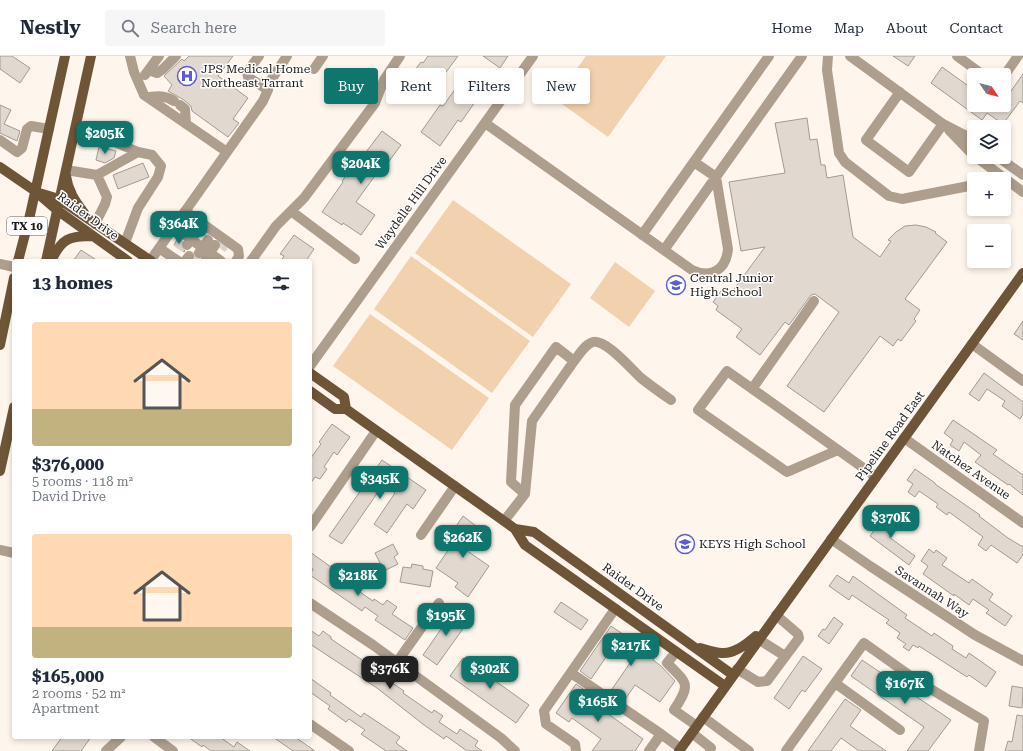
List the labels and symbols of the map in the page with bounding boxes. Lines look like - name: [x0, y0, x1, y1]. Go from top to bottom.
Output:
- place label: JPS Medical Home Northeast Tarrant: [201, 62, 311, 90]
- hospital icon: JPS Medical Home Northeast Tarrant: [176, 65, 198, 87]
- north arrow: [967, 68, 1011, 112]
- pin: $205K: [77, 121, 133, 155]
- pin: $204K: [333, 151, 389, 185]
- street label: Waydelle Hill Drive: [373, 153, 450, 252]
- street label: Raider Drive: [55, 189, 122, 243]
- pin: $364K: [151, 211, 207, 245]
- road number: TX 10: [7, 217, 47, 235]
- place label: Central Junior High School: [690, 271, 774, 299]
- school or university icon: Central Junior High School: [665, 274, 687, 296]
- street label: Pipeline Road East: [853, 388, 928, 484]
- street label: Natchez Avenue: [929, 438, 1013, 503]
- pin: $345K: [352, 466, 408, 500]
- pin: $370K: [863, 505, 919, 539]
- pin: $262K: [435, 525, 491, 559]
- school or university icon: KEYS High School: [674, 533, 696, 555]
- place label: KEYS High School: [699, 537, 806, 551]
- street label: Raider Drive: [600, 560, 667, 614]
- pin: $218K: [330, 563, 386, 597]
- street label: Savannah Way: [893, 563, 972, 621]
- pin: $195K: [418, 603, 474, 637]
- pin: $217K: [603, 633, 659, 667]
- pin: $376K: [362, 656, 418, 690]
- pin: $302K: [462, 656, 518, 690]
- pin: $167K: [877, 671, 933, 705]
- pin: $165K: [570, 689, 626, 723]

